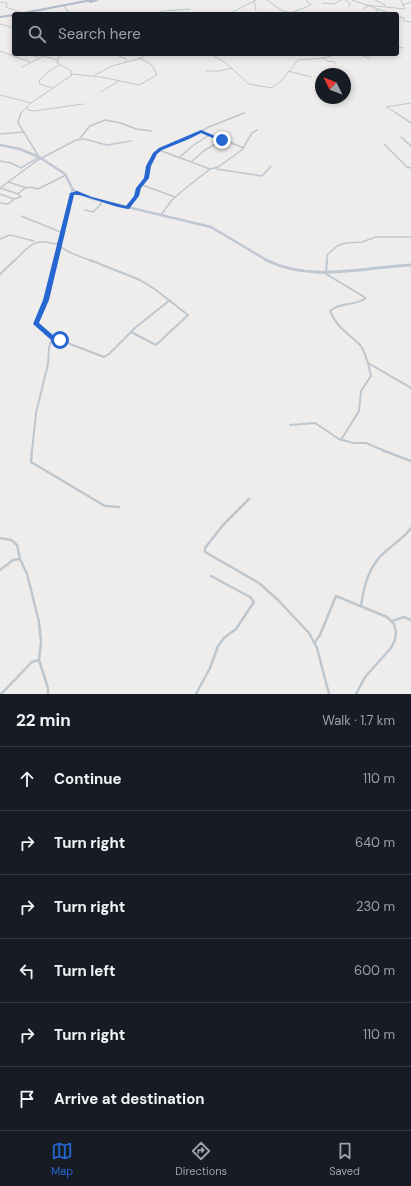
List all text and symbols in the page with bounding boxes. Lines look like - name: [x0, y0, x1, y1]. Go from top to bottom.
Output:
- search box: [12, 12, 399, 56]
- icon: search: [26, 23, 48, 45]
- text: Search here: [58, 24, 141, 44]
- north arrow: [315, 68, 351, 104]
- route end: [213, 131, 231, 149]
- route start: [51, 331, 69, 349]
- text: 22 min: [16, 709, 71, 731]
- text: Walk · 1.7 km: [322, 712, 395, 729]
- icon: ahead: [16, 768, 38, 790]
- text: Continue: [54, 769, 122, 789]
- text: 110 m: [363, 770, 395, 787]
- icon: right: [16, 832, 38, 854]
- text: Turn right: [54, 833, 125, 853]
- text: 640 m: [355, 834, 395, 851]
- icon: right: [16, 896, 38, 918]
- text: Turn right: [54, 897, 125, 917]
- text: 230 m: [356, 898, 395, 915]
- icon: left: [16, 960, 38, 982]
- text: Turn left: [54, 961, 115, 981]
- text: 600 m: [354, 962, 395, 979]
- icon: right: [16, 1024, 38, 1046]
- text: Turn right: [54, 1025, 125, 1045]
- text: 110 m: [363, 1026, 395, 1043]
- icon: arrive: [16, 1088, 38, 1110]
- text: Arrive at destination: [54, 1089, 205, 1109]
- tab: Map: [51, 1140, 73, 1178]
- tab: Directions: [175, 1140, 227, 1178]
- tab: Saved: [329, 1140, 360, 1178]

